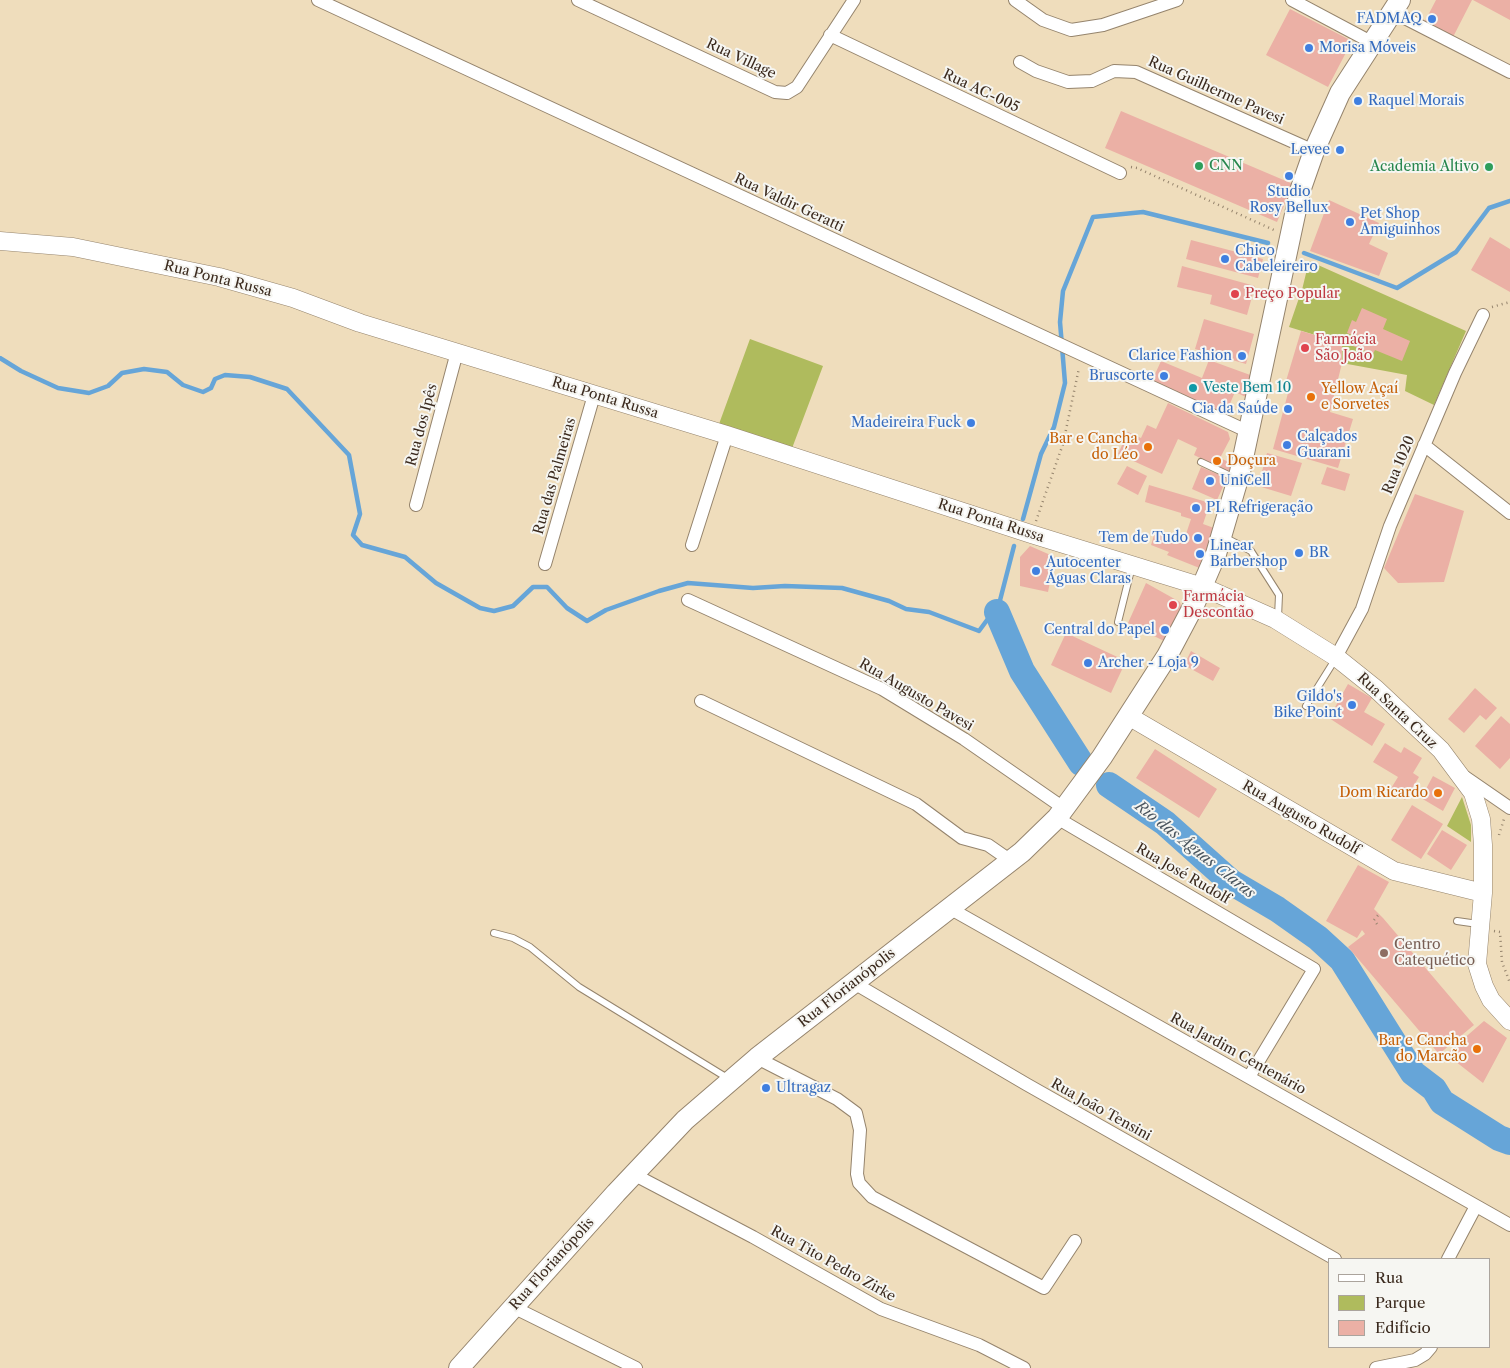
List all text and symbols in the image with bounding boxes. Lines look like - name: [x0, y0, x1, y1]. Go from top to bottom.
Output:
- place label: FADMAQ: [1356, 11, 1422, 27]
- marker: FADMAQ: [1426, 13, 1438, 25]
- street label: Rua Village: [703, 35, 779, 83]
- place label: Morisa Móveis: [1319, 40, 1416, 56]
- marker: Morisa Móveis: [1303, 42, 1315, 54]
- street label: Rua Guilherme Pavesi: [1146, 53, 1286, 129]
- street label: Rua AC-005: [940, 66, 1022, 116]
- place label: Raquel Morais: [1368, 93, 1464, 109]
- marker: Raquel Morais: [1352, 95, 1364, 107]
- place label: Levee: [1290, 142, 1330, 158]
- marker: Levee: [1334, 144, 1346, 156]
- place label: CNN: [1209, 158, 1243, 174]
- place label: Academia Altivo: [1370, 159, 1479, 175]
- marker: CNN: [1193, 160, 1205, 172]
- marker: Academia Altivo: [1483, 161, 1495, 173]
- street label: Rua Valdir Geratti: [731, 170, 847, 236]
- marker: Studio Rosy Bellux: [1283, 170, 1295, 182]
- place label: Studio Rosy Bellux: [1250, 184, 1328, 216]
- place label: Pet Shop Amiguinhos: [1360, 206, 1440, 238]
- marker: Pet Shop Amiguinhos: [1344, 216, 1356, 228]
- place label: Chico Cabeleireiro: [1235, 243, 1318, 276]
- marker: Chico Cabeleireiro: [1219, 253, 1231, 265]
- street label: Rua Ponta Russa: [162, 257, 274, 301]
- place label: Preço Popular: [1245, 286, 1340, 302]
- marker: Preço Popular: [1229, 288, 1241, 300]
- place label: Farmácia São João: [1315, 332, 1376, 364]
- marker: Farmácia São João: [1299, 342, 1311, 354]
- place label: Clarice Fashion: [1128, 348, 1232, 364]
- marker: Clarice Fashion: [1236, 350, 1248, 362]
- place label: Bruscorte: [1089, 368, 1154, 384]
- marker: Bruscorte: [1158, 370, 1170, 382]
- street label: Rua Ponta Russa: [550, 374, 660, 422]
- place label: Veste Bem 10: [1203, 380, 1291, 396]
- place label: Yellow Açaí e Sorvetes: [1321, 381, 1398, 414]
- street label: Rua dos Ipês: [403, 382, 441, 468]
- marker: Veste Bem 10: [1187, 382, 1199, 394]
- marker: Yellow Açaí e Sorvetes: [1305, 391, 1317, 403]
- place label: Cia da Saúde: [1192, 401, 1278, 417]
- marker: Cia da Saúde: [1282, 403, 1294, 415]
- place label: Madeireira Fuck: [851, 415, 961, 431]
- street label: Rua das Palmeiras: [530, 416, 580, 536]
- marker: Madeireira Fuck: [965, 417, 977, 429]
- place label: Calçados Guarani: [1297, 429, 1357, 462]
- place label: Bar e Cancha do Léo: [1049, 431, 1138, 464]
- street label: Rua 1020: [1379, 433, 1419, 497]
- marker: Calçados Guarani: [1281, 439, 1293, 451]
- marker: Bar e Cancha do Léo: [1142, 441, 1154, 453]
- place label: Doçura: [1227, 453, 1276, 469]
- marker: Doçura: [1211, 455, 1223, 467]
- place label: UniCell: [1220, 473, 1270, 489]
- marker: UniCell: [1204, 475, 1216, 487]
- street label: Rua Ponta Russa: [936, 496, 1046, 546]
- place label: PL Refrigeração: [1206, 500, 1313, 516]
- marker: PL Refrigeração: [1190, 502, 1202, 514]
- place label: Tem de Tudo: [1098, 530, 1188, 546]
- marker: Tem de Tudo: [1192, 532, 1204, 544]
- place label: Linear Barbershop: [1210, 538, 1287, 570]
- place label: BR: [1309, 545, 1329, 561]
- marker: BR: [1293, 547, 1305, 559]
- marker: Linear Barbershop: [1194, 548, 1206, 560]
- place label: Autocenter Águas Claras: [1046, 555, 1131, 588]
- marker: Autocenter Águas Claras: [1030, 565, 1042, 577]
- place label: Farmácia Descontão: [1183, 589, 1254, 622]
- marker: Farmácia Descontão: [1167, 599, 1179, 611]
- place label: Central do Papel: [1044, 622, 1155, 638]
- marker: Central do Papel: [1159, 624, 1171, 636]
- street label: Rua Augusto Pavesi: [856, 655, 976, 735]
- place label: Archer - Loja 9: [1098, 655, 1199, 671]
- marker: Archer - Loja 9: [1082, 657, 1094, 669]
- street label: Rua Santa Cruz: [1354, 670, 1440, 752]
- place label: Gildo's Bike Point: [1273, 689, 1342, 722]
- marker: Gildo's Bike Point: [1346, 699, 1358, 711]
- street label: Rua Augusto Rudolf: [1239, 777, 1363, 859]
- place label: Dom Ricardo: [1339, 785, 1428, 801]
- marker: Dom Ricardo: [1432, 787, 1444, 799]
- water label: Rio das Águas Claras: [1131, 797, 1259, 903]
- street label: Rua José Rudolf: [1133, 840, 1233, 908]
- place label: Centro Catequético: [1394, 937, 1475, 970]
- street label: Rua Florianópolis: [795, 945, 899, 1031]
- marker: Centro Catequético: [1378, 947, 1390, 959]
- street label: Rua Jardim Centenário: [1167, 1010, 1309, 1098]
- place label: Bar e Cancha do Marcão: [1378, 1033, 1467, 1066]
- marker: Bar e Cancha do Marcão: [1471, 1043, 1483, 1055]
- street label: Rua João Tensini: [1048, 1075, 1154, 1145]
- place label: Ultragaz: [776, 1080, 831, 1096]
- marker: Ultragaz: [760, 1082, 772, 1094]
- street label: Rua Florianópolis: [506, 1214, 598, 1314]
- street label: Rua Tito Pedro Zirke: [768, 1223, 898, 1305]
- legend: [1328, 1258, 1490, 1348]
- text: Rua: [1375, 1268, 1403, 1287]
- text: Parque: [1375, 1293, 1425, 1312]
- text: Edifício: [1375, 1318, 1431, 1337]

